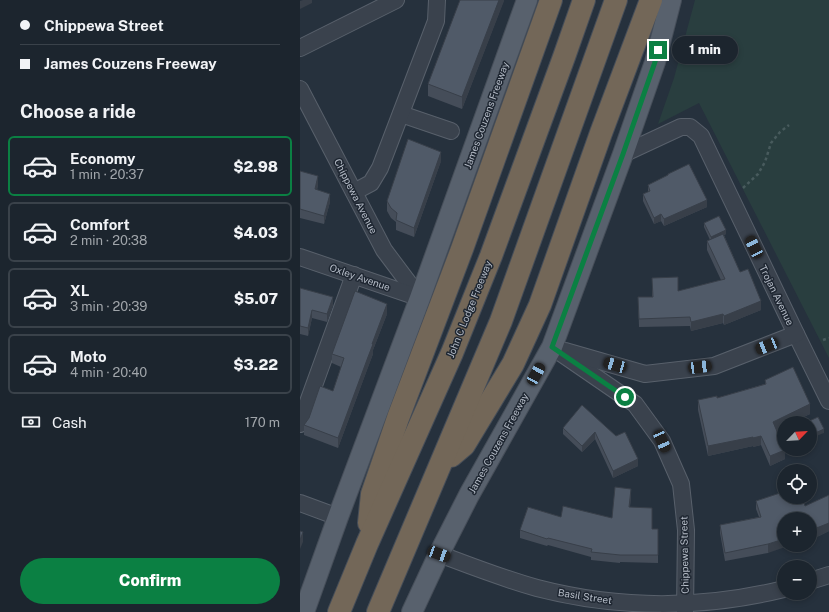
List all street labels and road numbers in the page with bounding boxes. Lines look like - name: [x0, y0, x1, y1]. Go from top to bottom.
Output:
- street label: James Couzens Freeway: [461, 59, 511, 170]
- street label: Chippewa Avenue: [332, 156, 380, 236]
- street label: John C Lodge Freeway: [444, 258, 494, 359]
- street label: Oxley Avenue: [328, 261, 392, 293]
- street label: Trojan Avenue: [757, 263, 797, 327]
- street label: James Couzens Freeway: [465, 390, 531, 495]
- street label: Chippewa Street: [677, 516, 691, 594]
- street label: Basil Street: [557, 586, 613, 606]

